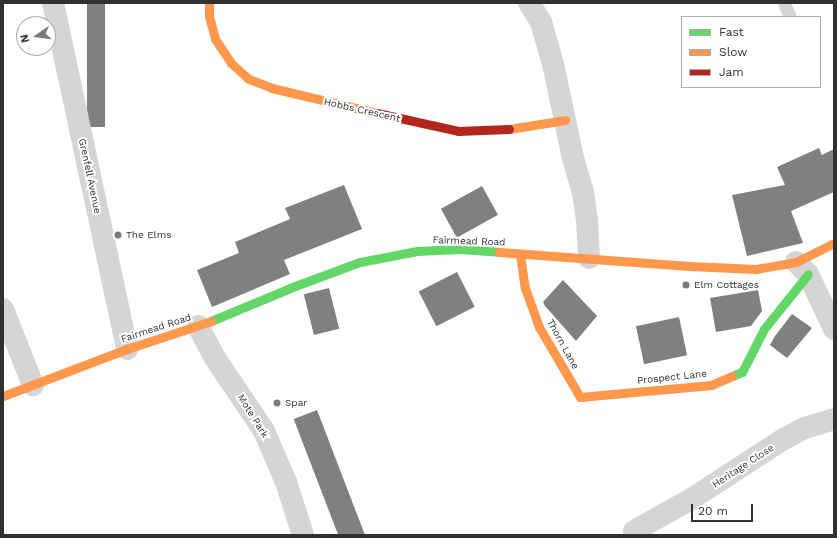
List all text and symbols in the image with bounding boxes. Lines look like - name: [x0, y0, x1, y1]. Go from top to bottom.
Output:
- north arrow: [16, 16, 56, 56]
- legend: [681, 16, 821, 88]
- text: Fast: [719, 25, 744, 39]
- text: N: [18, 33, 32, 44]
- text: Slow: [719, 45, 747, 59]
- text: Jam: [719, 65, 744, 79]
- street label: Hobbs Crescent: [323, 95, 401, 125]
- street label: Grenfell Avenue: [76, 137, 104, 215]
- place label: The Elms: [126, 229, 171, 241]
- marker: The Elms: [113, 230, 123, 240]
- street label: Fairmead Road: [432, 234, 506, 248]
- place label: Elm Cottages: [694, 279, 759, 291]
- marker: Elm Cottages: [681, 280, 691, 290]
- street label: Fairmead Road: [119, 311, 193, 345]
- street label: Thorn Lane: [544, 317, 582, 371]
- street label: Prospect Lane: [636, 367, 708, 387]
- street label: Mote Park: [235, 392, 271, 440]
- place label: Spar: [285, 397, 307, 409]
- marker: Spar: [272, 398, 282, 408]
- street label: Heritage Close: [710, 442, 776, 490]
- scale bar: [693, 496, 755, 522]
- text: 20 m: [698, 504, 728, 518]

